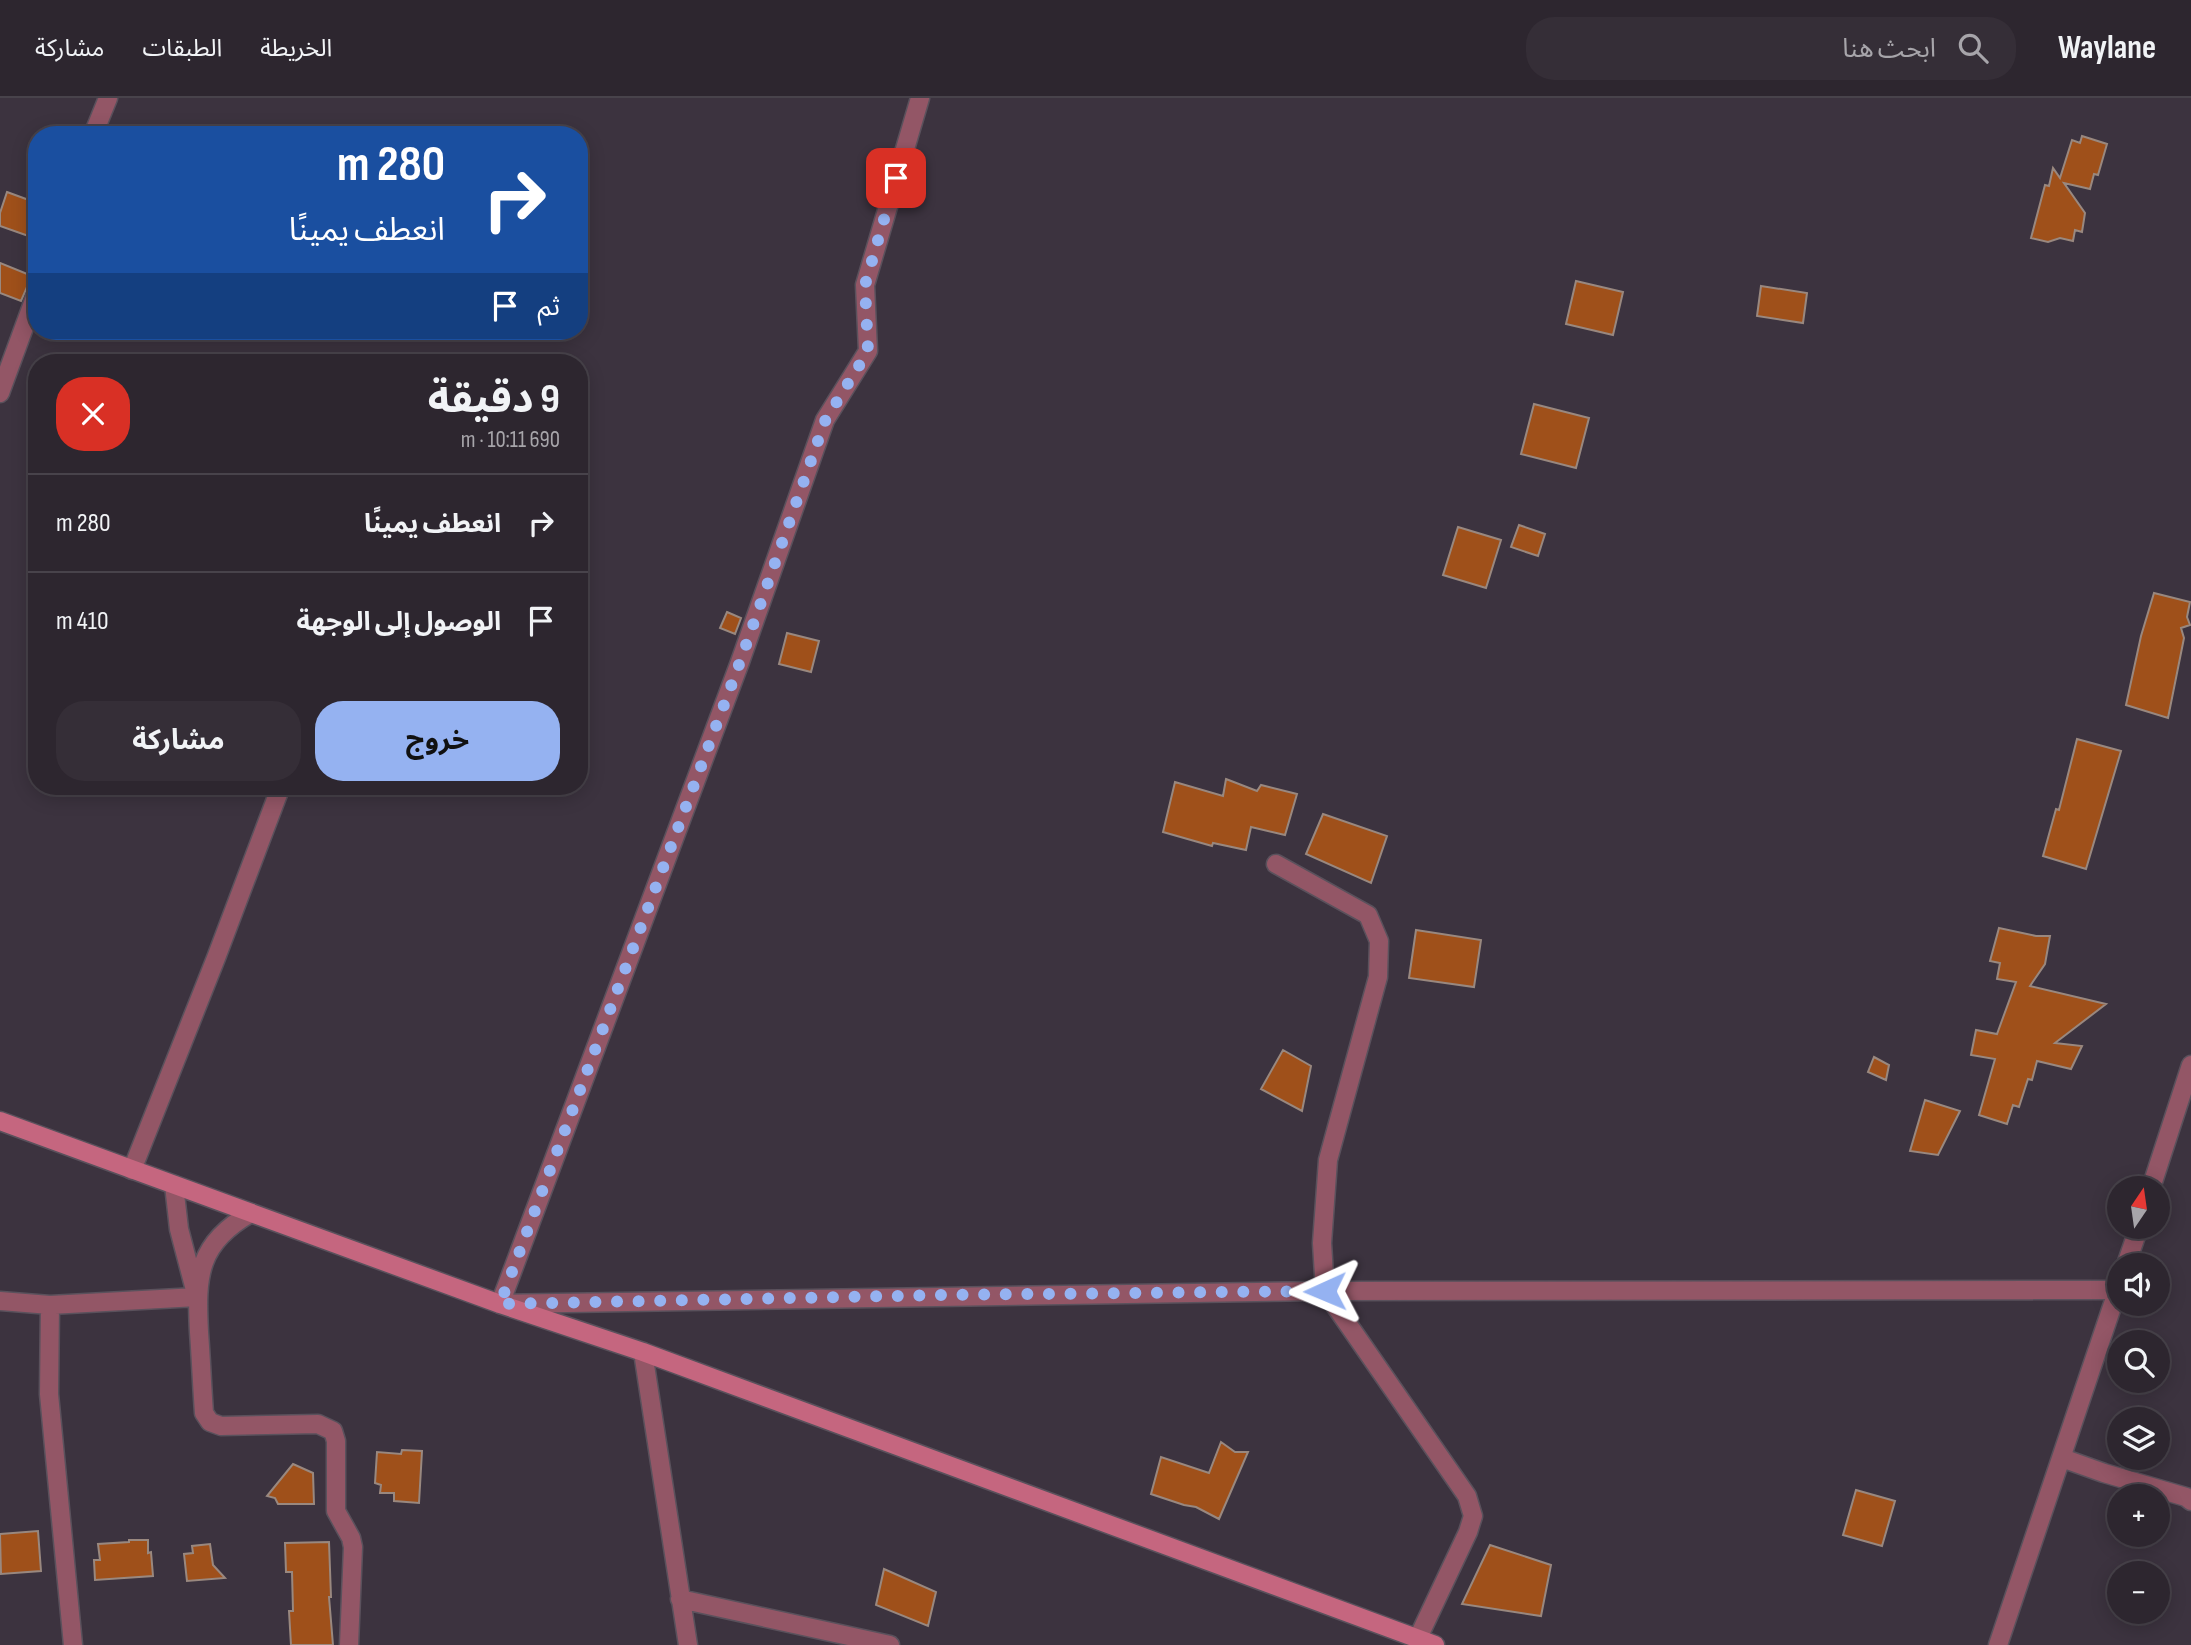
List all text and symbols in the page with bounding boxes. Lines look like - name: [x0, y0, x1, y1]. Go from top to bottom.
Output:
- search box: [1526, 17, 2016, 80]
- text: Waylane: [2058, 28, 2156, 68]
- icon: search: [1954, 29, 1992, 67]
- text: مشاركة: [35, 34, 104, 63]
- text: الطبقات: [142, 34, 222, 63]
- text: الخريطة: [260, 34, 332, 63]
- text: ابحث هنا: [1842, 34, 1936, 65]
- text: 280 m: [337, 136, 445, 195]
- pin: [866, 148, 926, 208]
- icon: right: [469, 154, 560, 245]
- icon: arrive: [877, 159, 915, 197]
- text: انعطف يمينًا: [289, 211, 445, 250]
- icon: arrive: [486, 287, 524, 325]
- text: ثم: [538, 292, 560, 323]
- text: 9 دقيقة: [428, 374, 560, 425]
- button: close: [56, 377, 130, 451]
- text: 690 m · 10:11: [461, 426, 560, 454]
- icon: right: [522, 504, 560, 542]
- text: 280 m: [56, 508, 111, 539]
- text: انعطف يمينًا: [364, 509, 501, 540]
- icon: arrive: [522, 602, 560, 640]
- text: 410 m: [56, 606, 109, 637]
- text: الوصول إلى الوجهة: [297, 607, 501, 638]
- button: مشاركة: [56, 701, 301, 781]
- button: خروج: [315, 701, 560, 781]
- north arrow: [2107, 1176, 2170, 1239]
- map controls: [2107, 1176, 2170, 1624]
- button: sound: [2107, 1253, 2170, 1316]
- position arrow: [1288, 1254, 1362, 1328]
- button: search: [2107, 1330, 2170, 1393]
- button: layers: [2107, 1407, 2170, 1470]
- button: +: [2107, 1484, 2170, 1547]
- button: −: [2107, 1561, 2170, 1624]

